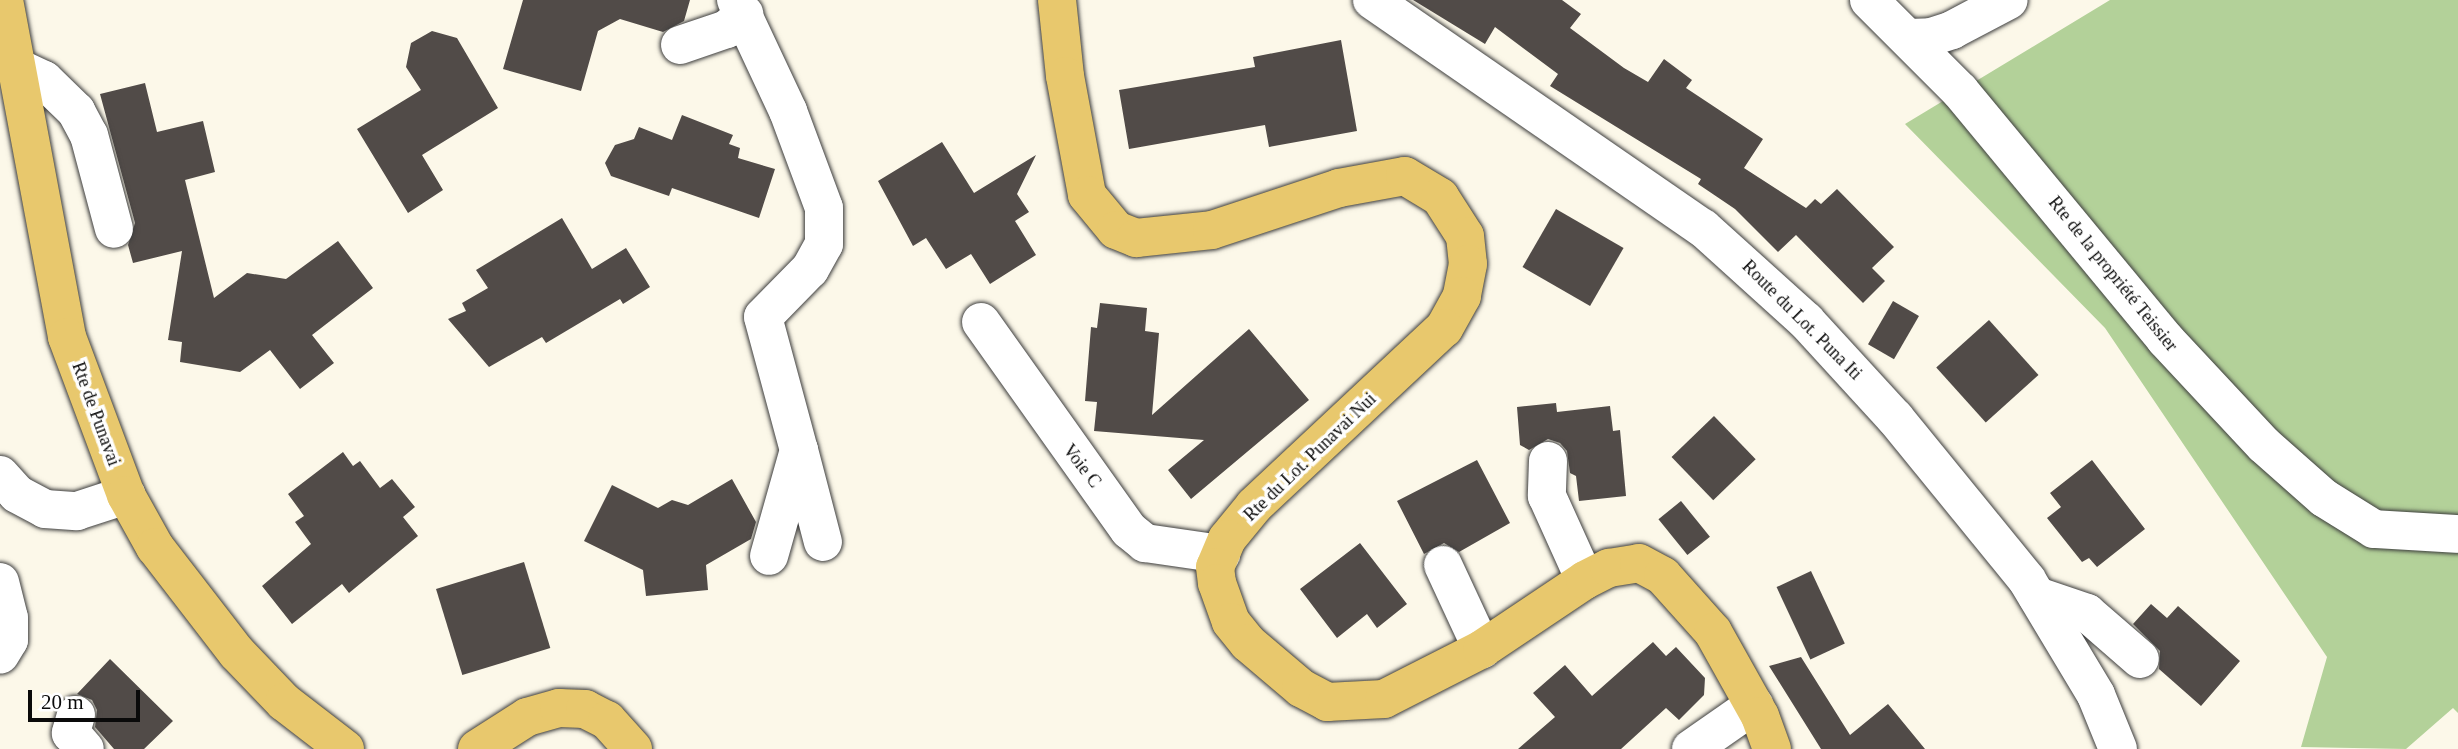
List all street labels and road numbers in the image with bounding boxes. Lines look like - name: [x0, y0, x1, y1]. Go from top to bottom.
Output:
- street label: Rte de la propriété Teissier: [2044, 192, 2182, 356]
- street label: Route du Lot. Puna Iti: [1738, 256, 1866, 384]
- street label: Rte de Punavai: [67, 359, 125, 469]
- street label: Rte du Lot. Punavai Nui: [1239, 388, 1381, 526]
- street label: Voie C: [1058, 440, 1106, 492]

